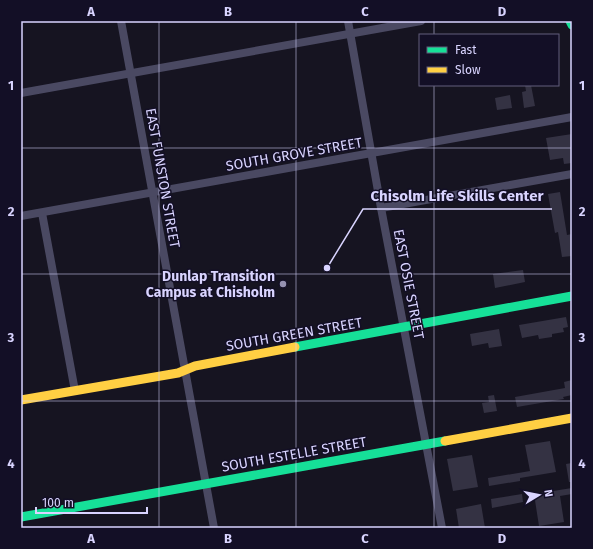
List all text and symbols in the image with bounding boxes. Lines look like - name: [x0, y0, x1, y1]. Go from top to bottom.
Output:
- text: A: [86, 4, 95, 19]
- text: B: [224, 4, 232, 19]
- text: C: [361, 4, 369, 19]
- text: D: [498, 4, 507, 19]
- legend: [419, 34, 559, 86]
- text: Fast: [455, 43, 477, 57]
- text: Slow: [455, 63, 481, 77]
- text: 1: [8, 78, 14, 93]
- text: 1: [579, 78, 585, 93]
- street label: EAST FUNSTON STREET: [142, 107, 183, 250]
- street label: SOUTH GROVE STREET: [225, 134, 364, 175]
- callout: Chisolm Life Skills Center: [363, 182, 552, 209]
- text: Chisolm Life Skills Center: [371, 187, 544, 205]
- text: 2: [8, 204, 15, 219]
- text: 2: [579, 204, 586, 219]
- street label: EAST OSIE STREET: [390, 228, 428, 341]
- place label: Dunlap Transition Campus at Chisholm: [146, 268, 275, 301]
- marker: Dunlap Transition Campus at Chisholm: [278, 279, 288, 289]
- street label: SOUTH GREEN STREET: [225, 314, 364, 355]
- text: 3: [7, 330, 15, 345]
- text: 3: [578, 330, 586, 345]
- street label: SOUTH ESTELLE STREET: [220, 433, 369, 476]
- text: 4: [7, 456, 15, 471]
- text: 4: [578, 456, 586, 471]
- north arrow: [519, 475, 559, 515]
- scale bar: [36, 489, 147, 515]
- text: N: [541, 489, 555, 498]
- text: 100 m: [42, 496, 74, 510]
- text: A: [86, 531, 95, 546]
- text: B: [224, 531, 232, 546]
- text: C: [361, 531, 369, 546]
- text: D: [498, 531, 507, 546]

